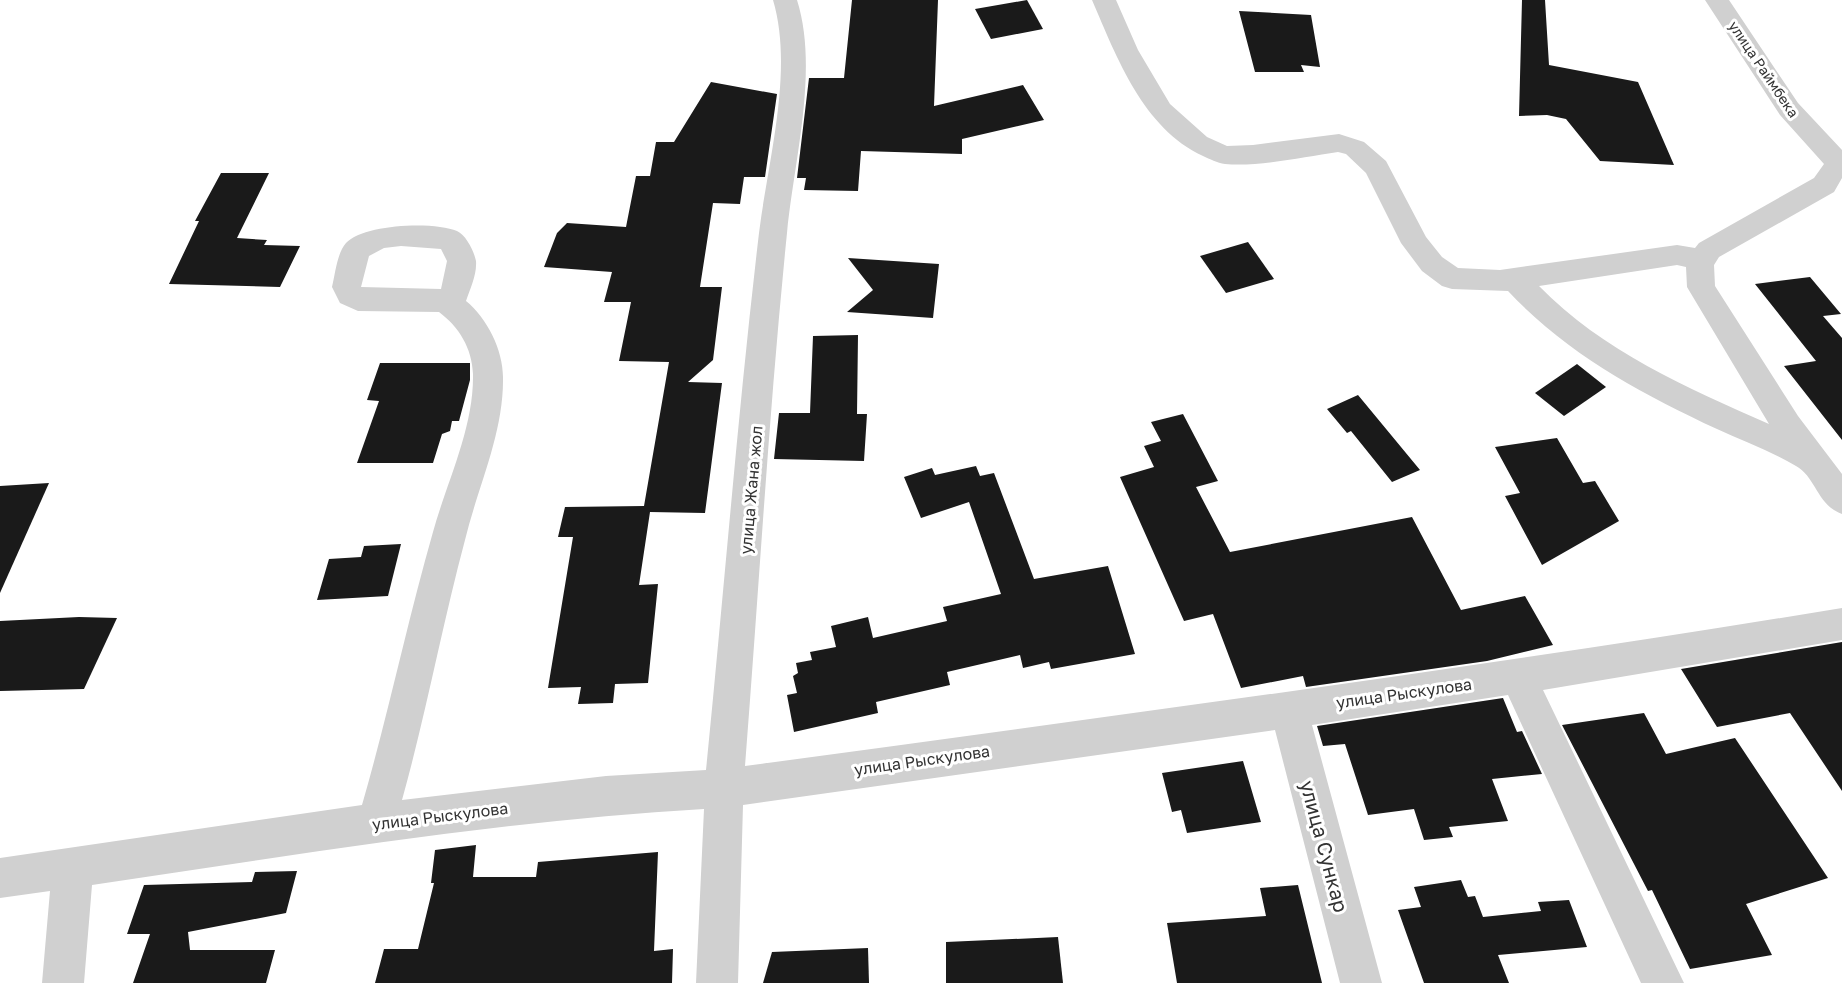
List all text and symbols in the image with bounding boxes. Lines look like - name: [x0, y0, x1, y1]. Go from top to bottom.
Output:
- street label: улица Раймбека: [1725, 18, 1803, 120]
- street label: улица Жана жол: [735, 425, 767, 555]
- street label: улица Рыскулова: [1335, 674, 1473, 712]
- street label: улица Рыскулова: [853, 741, 991, 779]
- street label: улица Сункар: [1296, 777, 1354, 915]
- street label: улица Рыскулова: [371, 798, 509, 834]

